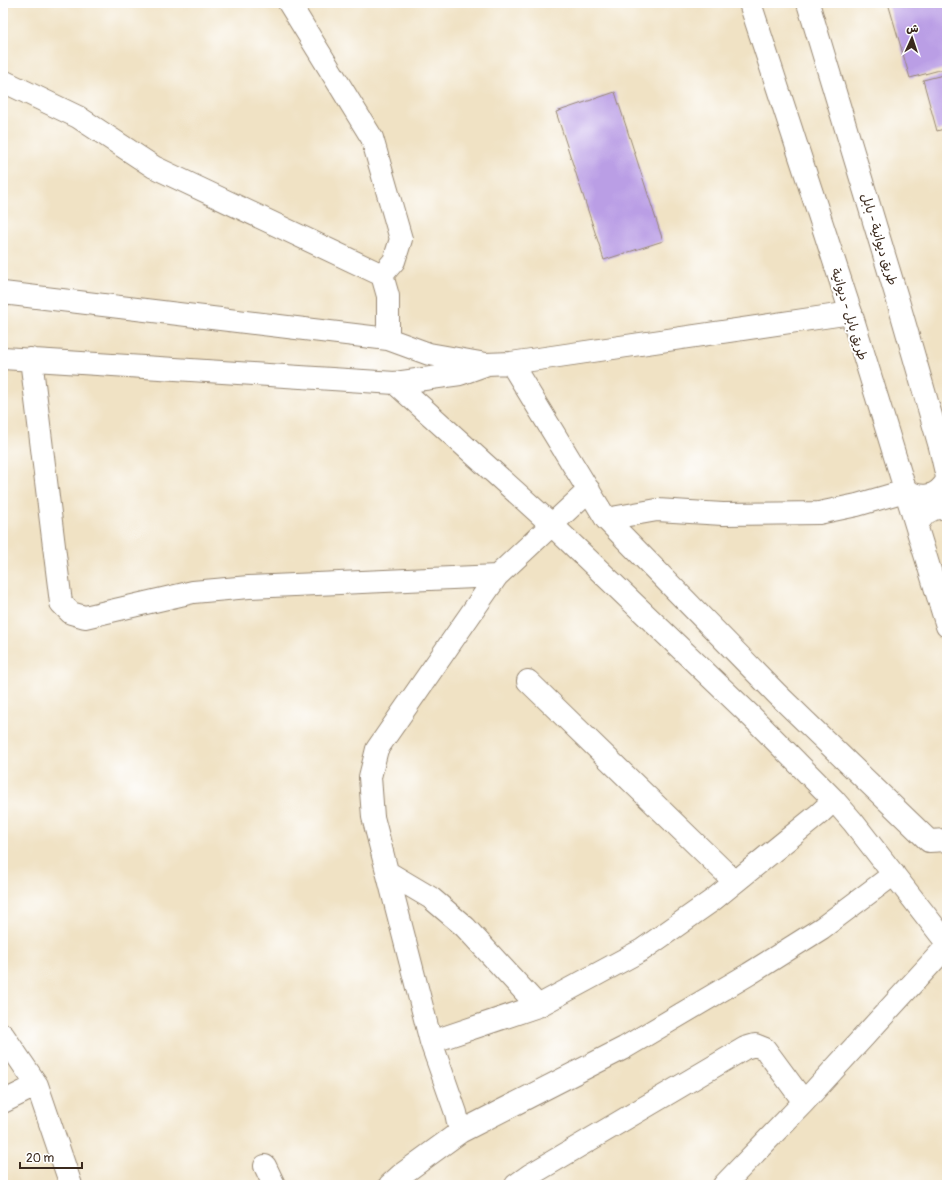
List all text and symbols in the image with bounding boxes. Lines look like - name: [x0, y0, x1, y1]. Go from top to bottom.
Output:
- north arrow: [892, 18, 932, 58]
- text: ش: [906, 22, 919, 35]
- street label: طريق ديوانية - بابل: [857, 191, 901, 287]
- street label: طريق بابل - ديوانية: [827, 266, 871, 362]
- scale bar: [20, 1144, 82, 1170]
- text: 20 m: [26, 1151, 55, 1166]

